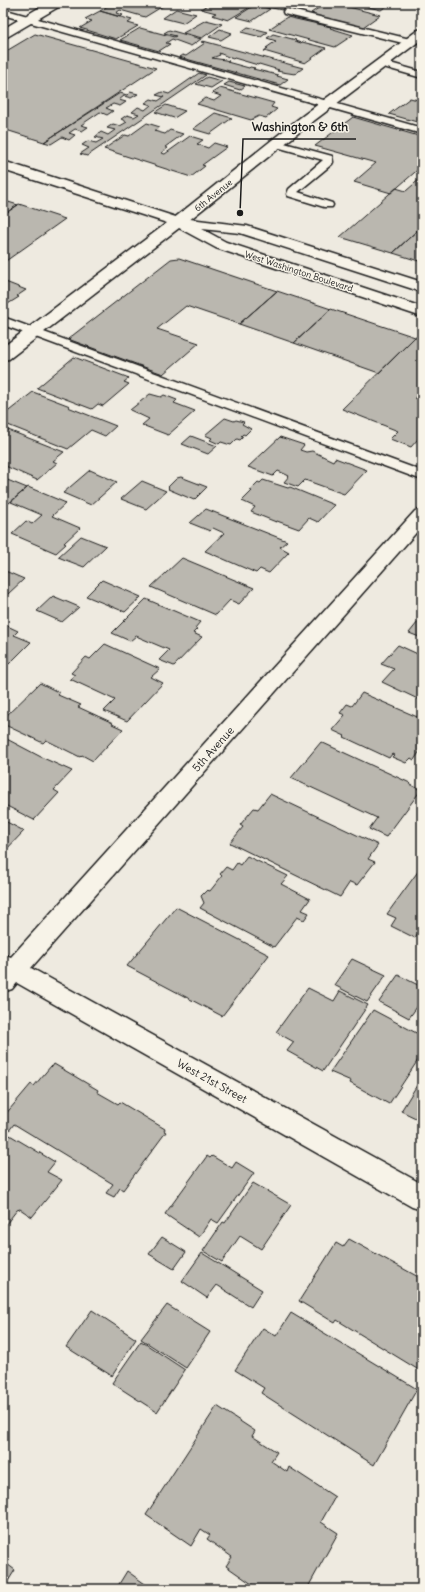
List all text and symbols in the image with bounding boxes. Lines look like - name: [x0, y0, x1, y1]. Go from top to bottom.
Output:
- callout: Washington & 6th: [243, 115, 356, 139]
- text: Washington & 6th: [252, 119, 348, 135]
- street label: 6th Avenue: [192, 176, 234, 214]
- street label: West Washington Boulevard: [243, 248, 355, 294]
- street label: 5th Avenue: [189, 724, 237, 774]
- street label: West 21st Street: [175, 1056, 250, 1106]

